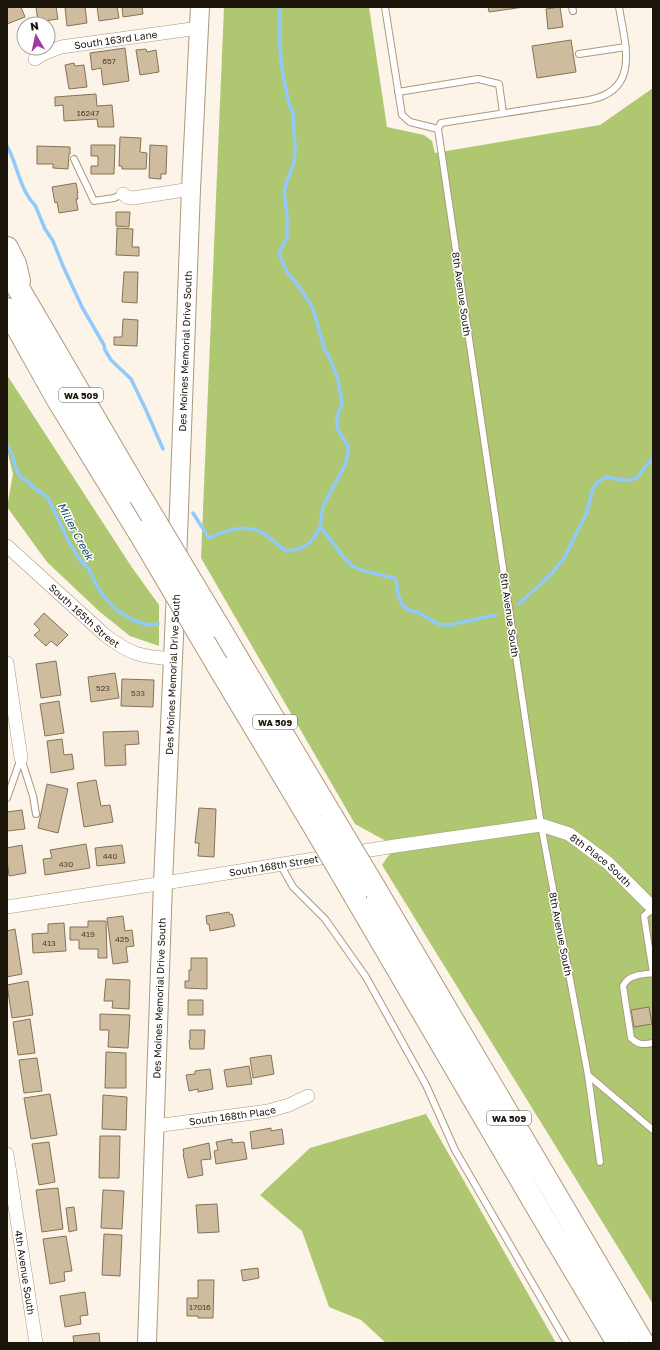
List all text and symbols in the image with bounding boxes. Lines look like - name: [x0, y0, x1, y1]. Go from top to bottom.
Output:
- north arrow: [16, 16, 56, 56]
- text: N: [29, 19, 40, 33]
- street label: South 163rd Lane: [73, 28, 158, 51]
- house number: 657: [102, 56, 116, 66]
- house number: 16247: [77, 108, 99, 118]
- street label: 8th Avenue South: [450, 251, 474, 337]
- street label: Des Moines Memorial Drive South: [176, 271, 194, 432]
- road number: WA 509: [59, 388, 103, 402]
- water label: Miller Creek: [55, 500, 97, 564]
- street label: 8th Avenue South: [498, 572, 522, 658]
- street label: South 165th Street: [47, 581, 122, 650]
- street label: Des Moines Memorial Drive South: [163, 594, 182, 755]
- house number: 523: [96, 683, 110, 693]
- house number: 533: [131, 688, 145, 698]
- road number: WA 509: [253, 715, 297, 729]
- street label: 8th Place South: [568, 831, 634, 889]
- house number: 440: [103, 851, 117, 861]
- street label: South 168th Street: [228, 852, 319, 879]
- house number: 430: [59, 859, 73, 869]
- street label: 8th Avenue South: [547, 891, 575, 977]
- street label: Des Moines Memorial Drive South: [150, 918, 168, 1079]
- house number: 419: [81, 929, 95, 939]
- house number: 425: [115, 934, 129, 944]
- house number: 413: [42, 938, 56, 948]
- street label: South 168th Place: [188, 1103, 277, 1127]
- road number: WA 509: [487, 1111, 531, 1125]
- street label: 4th Avenue South: [13, 1230, 38, 1316]
- house number: 17016: [189, 1302, 211, 1312]

